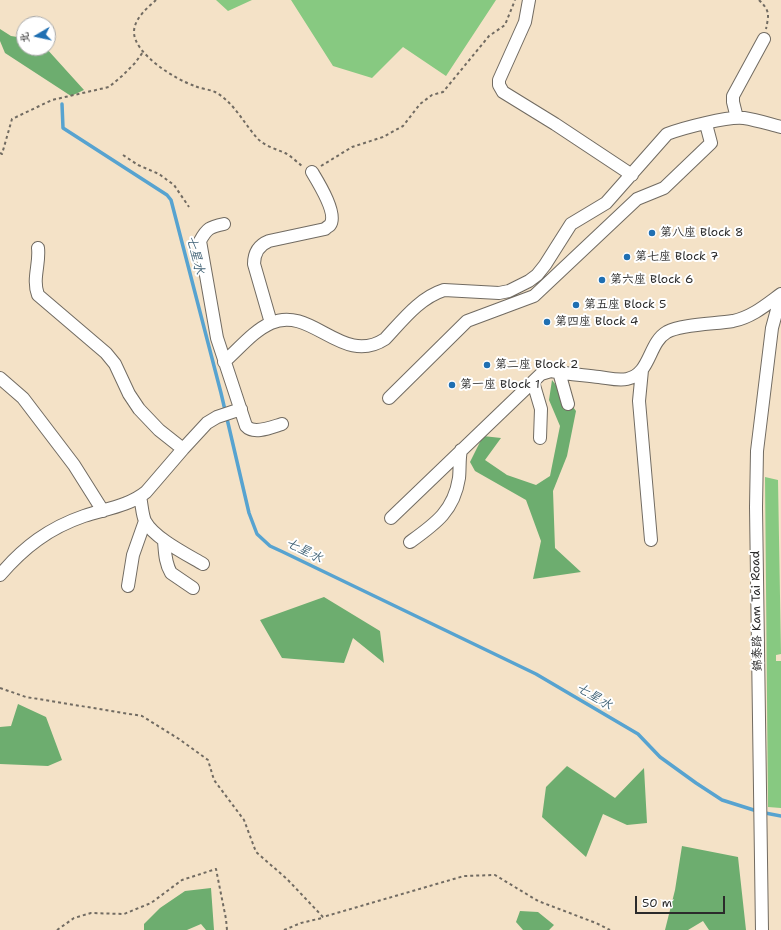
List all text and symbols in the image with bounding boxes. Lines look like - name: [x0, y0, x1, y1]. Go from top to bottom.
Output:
- north arrow: [16, 16, 56, 56]
- text: 北: [16, 31, 33, 44]
- place label: 第八座 Block 8: [660, 226, 743, 240]
- marker: 第八座 Block 8: [647, 228, 657, 238]
- water label: 七星水: [183, 234, 207, 276]
- place label: 第七座 Block 7: [635, 250, 718, 264]
- marker: 第七座 Block 7: [622, 252, 632, 262]
- place label: 第六座 Block 6: [610, 273, 693, 287]
- marker: 第六座 Block 6: [597, 275, 607, 285]
- place label: 第五座 Block 5: [584, 298, 666, 312]
- marker: 第五座 Block 5: [571, 300, 581, 310]
- place label: 第四座 Block 4: [555, 315, 638, 329]
- marker: 第四座 Block 4: [542, 317, 552, 327]
- place label: 第二座 Block 2: [495, 358, 578, 372]
- marker: 第二座 Block 2: [482, 360, 492, 370]
- place label: 第一座 Block 1: [460, 378, 540, 392]
- marker: 第一座 Block 1: [447, 380, 457, 390]
- water label: 七星水: [283, 535, 325, 567]
- street label: 錦泰路 Kam Tai Road: [749, 551, 765, 671]
- water label: 七星水: [573, 680, 615, 714]
- scale bar: [637, 888, 727, 914]
- text: 50 m: [642, 895, 672, 911]

